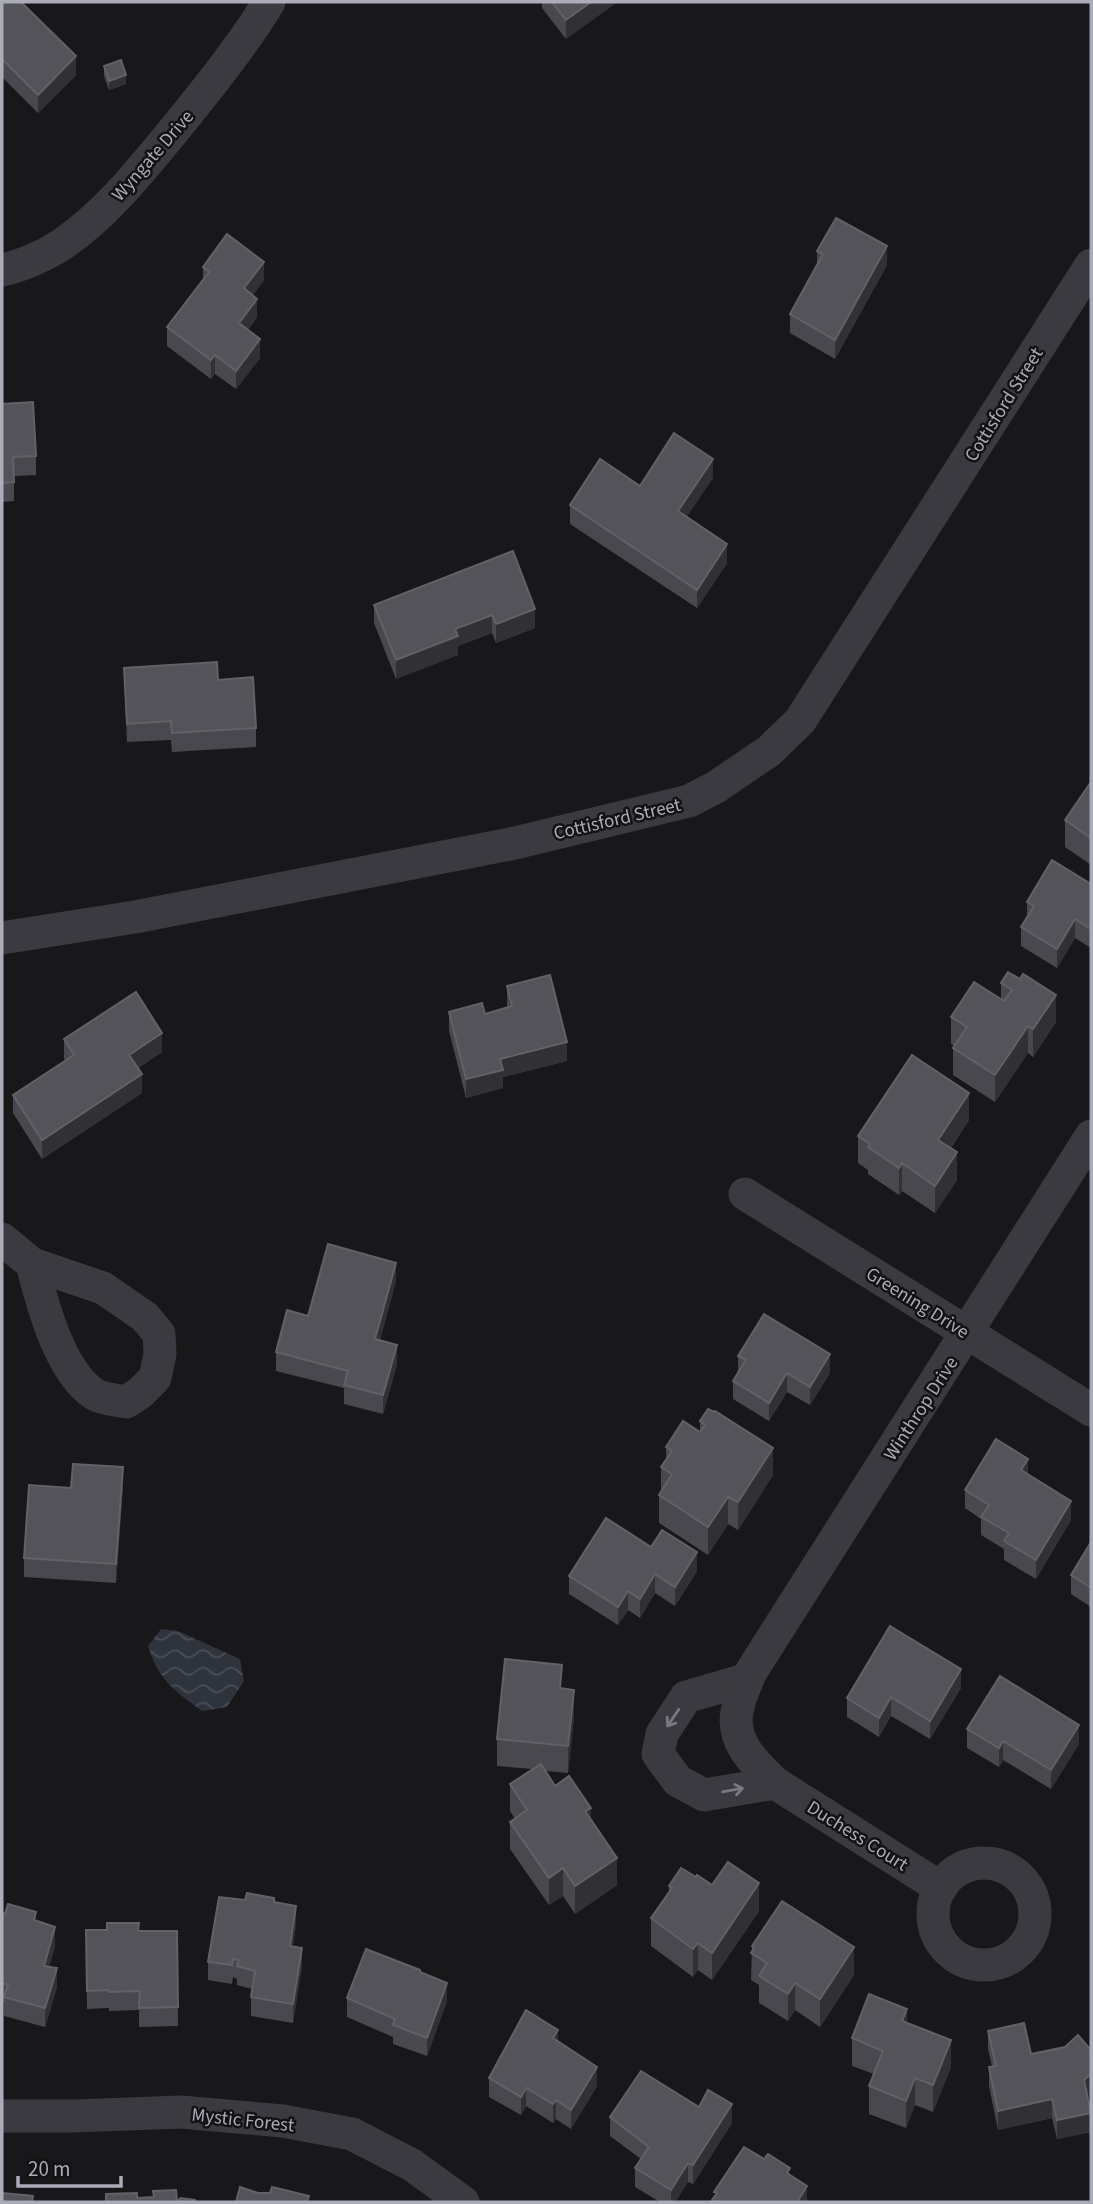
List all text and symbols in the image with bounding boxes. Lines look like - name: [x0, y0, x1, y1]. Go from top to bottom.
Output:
- street label: Wyngate Drive: [106, 104, 201, 208]
- street label: Cottisford Street: [958, 342, 1050, 467]
- street label: Cottisford Street: [551, 792, 684, 847]
- street label: Greening Drive: [860, 1261, 974, 1346]
- street label: Winthrop Drive: [878, 1352, 965, 1466]
- one-way arrow: [665, 1707, 679, 1727]
- one-way arrow: [721, 1783, 743, 1796]
- street label: Duchess Court: [801, 1794, 913, 1878]
- street label: Mystic Forest: [190, 2102, 296, 2139]
- scale bar: [18, 2144, 121, 2188]
- text: 20 m: [28, 2154, 70, 2184]

